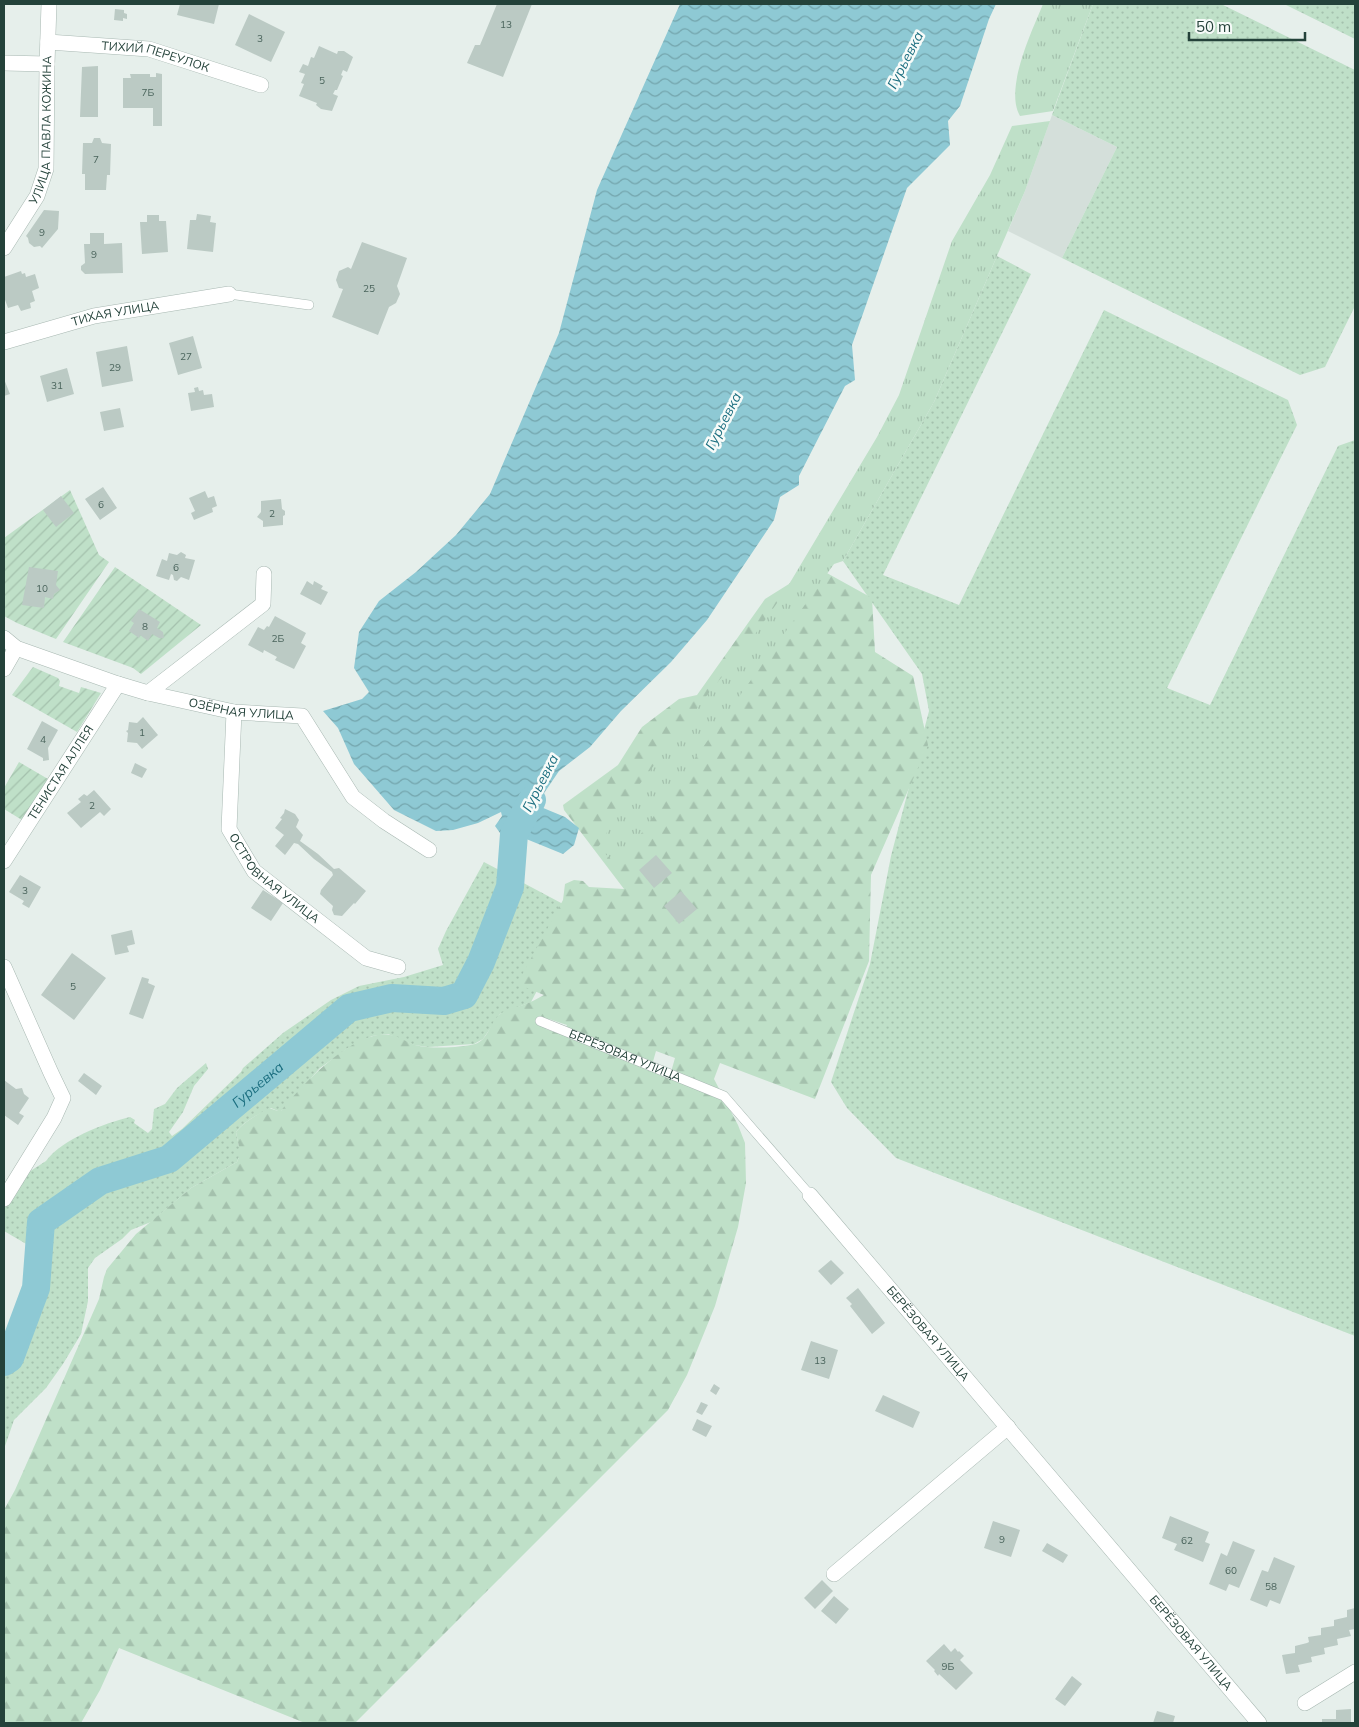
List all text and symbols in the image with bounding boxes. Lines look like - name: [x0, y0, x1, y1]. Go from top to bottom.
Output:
- scale bar: [1189, 10, 1305, 42]
- text: 50 m: [1196, 17, 1231, 36]
- house number: 13: [500, 18, 512, 31]
- water label: Гурьевка: [883, 28, 927, 92]
- house number: 3: [257, 32, 263, 45]
- street label: ТИХИЙ ПЕРЕУЛОК: [101, 38, 212, 75]
- street label: УЛИЦА ПАВЛА КОЖИНА: [25, 55, 54, 208]
- house number: 5: [319, 74, 325, 87]
- house number: 7Б: [142, 86, 155, 99]
- house number: 7: [93, 153, 99, 166]
- house number: 9: [39, 226, 45, 239]
- house number: 9: [91, 248, 97, 261]
- house number: 25: [363, 282, 375, 295]
- street label: ТИХАЯ УЛИЦА: [70, 298, 160, 329]
- house number: 27: [180, 350, 192, 363]
- house number: 29: [109, 361, 121, 374]
- house number: 31: [51, 379, 63, 392]
- water label: Гурьевка: [701, 389, 745, 453]
- house number: 6: [98, 498, 104, 511]
- house number: 2: [269, 507, 275, 520]
- house number: 6: [173, 561, 179, 574]
- house number: 10: [36, 582, 48, 595]
- house number: 8: [142, 620, 148, 633]
- house number: 2Б: [272, 632, 285, 645]
- street label: ОЗЁРНАЯ УЛИЦА: [187, 694, 294, 723]
- street label: ТЕНИСТАЯ АЛЛЕЯ: [24, 722, 96, 823]
- house number: 1: [139, 726, 145, 739]
- house number: 4: [40, 733, 46, 746]
- water label: Гурьевка: [518, 751, 562, 815]
- house number: 2: [89, 799, 95, 812]
- street label: ОСТРОВНАЯ УЛИЦА: [226, 830, 323, 926]
- house number: 3: [22, 884, 28, 897]
- house number: 5: [70, 980, 76, 993]
- street label: БЕРЁЗОВАЯ УЛИЦА: [567, 1026, 684, 1085]
- water label: Гурьевка: [228, 1058, 287, 1111]
- street label: БЕРЁЗОВАЯ УЛИЦА: [884, 1283, 973, 1384]
- house number: 13: [814, 1354, 826, 1367]
- house number: 9: [999, 1533, 1005, 1546]
- house number: 62: [1181, 1534, 1193, 1547]
- house number: 60: [1225, 1564, 1237, 1577]
- house number: 58: [1265, 1580, 1277, 1593]
- street label: БЕРЁЗОВАЯ УЛИЦА: [1147, 1592, 1236, 1693]
- house number: 9Б: [942, 1660, 955, 1673]

